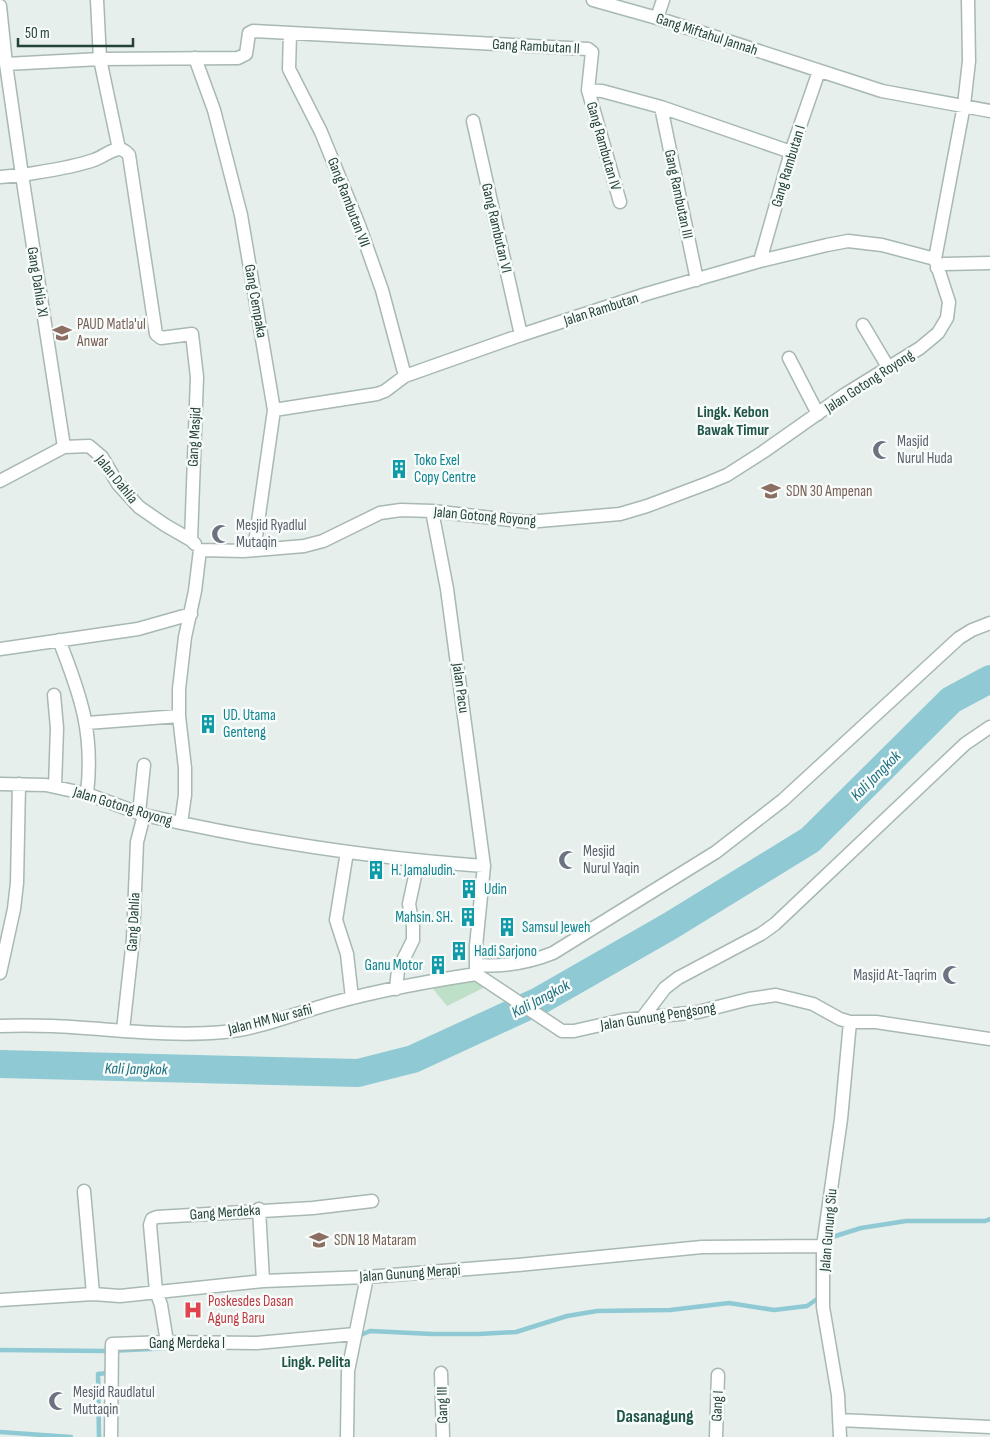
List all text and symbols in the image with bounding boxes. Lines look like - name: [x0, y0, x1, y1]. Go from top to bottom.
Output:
- street label: Gang Miftahul Jannah: [653, 9, 760, 60]
- scale bar: [18, 15, 132, 47]
- text: 50 m: [25, 24, 50, 43]
- street label: Gang Rambutan II: [492, 35, 580, 58]
- street label: Gang Rambutan IV: [582, 100, 625, 193]
- street label: Gang Rambutan I: [767, 123, 810, 209]
- street label: Gang Rambutan III: [660, 148, 697, 240]
- street label: Gang Rambutan VII: [323, 155, 374, 250]
- street label: Gang Rambutan VI: [477, 181, 516, 275]
- street label: Gang Dahlia XI: [23, 246, 52, 319]
- street label: Gang Cempaka: [240, 263, 271, 340]
- street label: Jalan Rambutan: [560, 288, 641, 331]
- place label: PAUD Matla'ul Anwar: [76, 315, 146, 351]
- school or university icon: PAUD Matla'ul Anwar: [51, 322, 73, 344]
- street label: Jalan Gotong Royong: [820, 346, 917, 418]
- district label: Lingk. Kebon Bawak Timur: [697, 403, 769, 440]
- street label: Gang Masjid: [183, 407, 206, 467]
- place label: Masjid Nurul Huda: [897, 432, 953, 468]
- mosque icon: Masjid Nurul Huda: [871, 439, 893, 461]
- street label: Jalan Dahlia: [91, 450, 142, 508]
- place label: Toko Exel Copy Centre: [414, 451, 476, 487]
- building icon: Toko Exel Copy Centre: [388, 458, 410, 480]
- school or university icon: SDN 30 Ampenan: [760, 480, 782, 502]
- place label: SDN 30 Ampenan: [786, 482, 872, 501]
- street label: Jalan Gotong Royong: [432, 502, 537, 530]
- place label: Mesjid Ryadlul Mutaqin: [236, 516, 307, 552]
- mosque icon: Mesjid Ryadlul Mutaqin: [210, 523, 232, 545]
- street label: Jalan Pacu: [447, 661, 473, 714]
- place label: UD. Utama Genteng: [223, 706, 276, 742]
- building icon: UD. Utama Genteng: [197, 713, 219, 735]
- water label: Kali Jangkok: [847, 746, 906, 805]
- street label: Jalan Gotong Royong: [70, 782, 175, 831]
- place label: Mesjid Nurul Yaqin: [583, 842, 640, 878]
- mosque icon: Mesjid Nurul Yaqin: [557, 849, 579, 871]
- building icon: H. Jamaludin.: [365, 859, 387, 881]
- place label: H. Jamaludin.: [391, 861, 456, 880]
- building icon: Udin: [458, 878, 480, 900]
- place label: Udin: [484, 880, 507, 899]
- street label: Gang Dahlia: [122, 892, 145, 952]
- building icon: Mahsin. SH.: [457, 906, 479, 928]
- place label: Mahsin. SH.: [395, 908, 453, 927]
- building icon: Samsul Jeweh: [496, 916, 518, 938]
- place label: Samsul Jeweh: [522, 918, 591, 937]
- building icon: Hadi Sarjono: [448, 940, 470, 962]
- place label: Hadi Sarjono: [474, 942, 537, 961]
- building icon: Ganu Motor: [427, 954, 449, 976]
- place label: Ganu Motor: [365, 956, 424, 975]
- mosque icon: Masjid At-Taqrim: [941, 964, 963, 986]
- place label: Masjid At-Taqrim: [853, 966, 937, 985]
- water label: Kali Jangkok: [508, 976, 574, 1023]
- street label: Jalan Gunung Pengsong: [598, 998, 717, 1035]
- street label: Jalan HM Nur safii: [225, 1000, 314, 1039]
- water label: Kali Jangkok: [104, 1059, 169, 1080]
- street label: Jalan Gunung Siu: [815, 1188, 842, 1273]
- street label: Gang Merdeka: [189, 1201, 261, 1224]
- school or university icon: SDN 18 Mataram: [308, 1229, 330, 1251]
- place label: SDN 18 Mataram: [334, 1231, 416, 1250]
- street label: Jalan Gunung Merapi: [358, 1260, 461, 1287]
- place label: Poskesdes Dasan Agung Baru: [207, 1292, 293, 1328]
- hospital icon: Poskesdes Dasan Agung Baru: [182, 1299, 204, 1321]
- street label: Gang Merdeka I: [149, 1334, 225, 1353]
- district label: Lingk. Pelita: [282, 1353, 350, 1372]
- place label: Mesjid Raudlatul Muttaqin: [73, 1383, 155, 1419]
- street label: Gang III: [433, 1386, 452, 1424]
- mosque icon: Mesjid Raudlatul Muttaqin: [47, 1390, 69, 1412]
- street label: Gang I: [707, 1390, 728, 1422]
- district label: Dasanagung: [616, 1406, 694, 1427]

